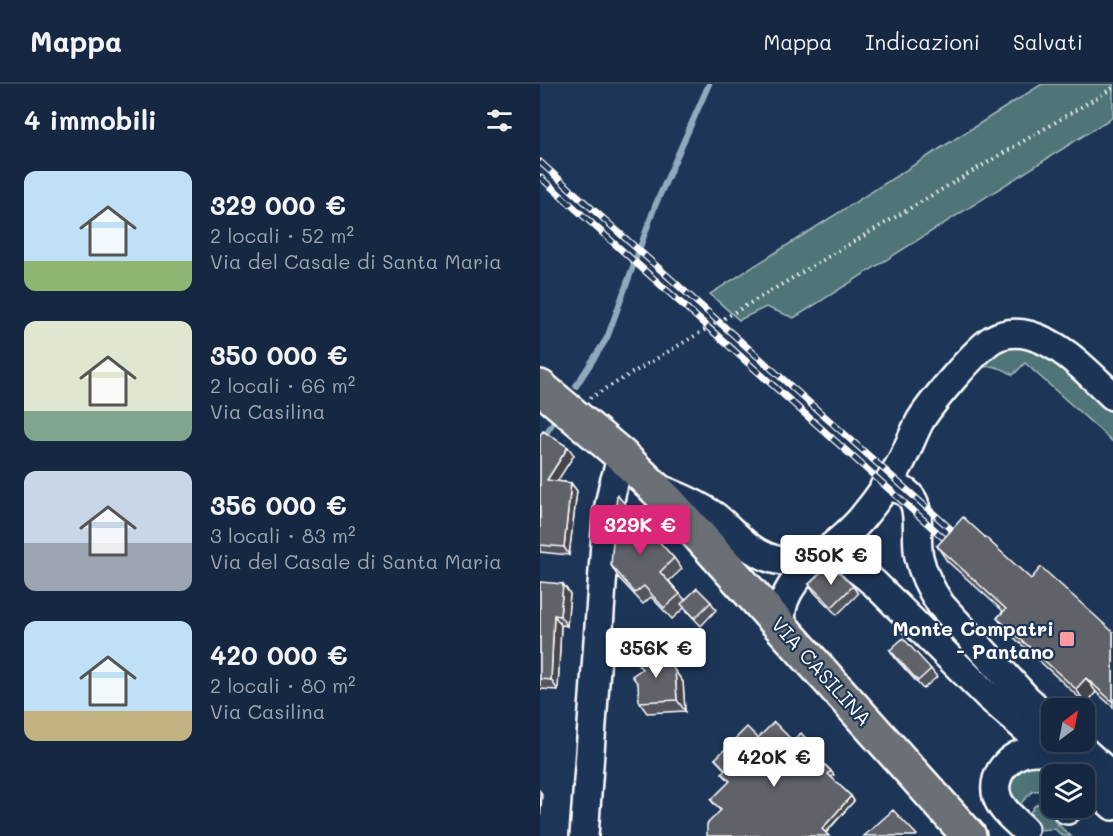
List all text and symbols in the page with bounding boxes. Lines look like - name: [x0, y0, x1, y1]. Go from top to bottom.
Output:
- text: Mappa: [30, 23, 122, 59]
- text: Mappa: [764, 28, 832, 55]
- text: Indicazioni: [865, 28, 980, 55]
- text: Salvati: [1013, 28, 1083, 55]
- text: 4 immobili: [24, 103, 157, 137]
- icon: filters: [483, 104, 516, 137]
- text: 329 000 €: [210, 188, 346, 222]
- icon: home: [72, 195, 144, 267]
- text: 2 locali · 52 m²: [210, 222, 354, 248]
- text: Via del Casale di Santa Maria: [210, 248, 502, 274]
- text: 350 000 €: [210, 338, 347, 372]
- icon: home: [72, 345, 144, 417]
- text: 2 locali · 66 m²: [210, 372, 355, 398]
- text: Via Casilina: [210, 398, 325, 424]
- text: 356 000 €: [210, 488, 346, 522]
- icon: home: [72, 495, 144, 567]
- pin: 329K €: [591, 505, 689, 556]
- text: 329K €: [604, 511, 676, 537]
- text: 3 locali · 83 m²: [210, 522, 356, 548]
- pin: 350K €: [782, 535, 880, 586]
- text: 350K €: [794, 541, 868, 567]
- text: Via del Casale di Santa Maria: [210, 548, 502, 574]
- street label: VIA CASILINA: [766, 611, 878, 731]
- place label: Monte Compatri - Pantano: [892, 615, 1054, 664]
- pin: 356K €: [607, 628, 705, 679]
- marker: Monte Compatri - Pantano: [1058, 630, 1076, 648]
- text: 356K €: [620, 634, 692, 660]
- text: 420 000 €: [210, 638, 348, 672]
- icon: home: [72, 645, 144, 717]
- text: 2 locali · 80 m²: [210, 672, 356, 698]
- text: Via Casilina: [210, 698, 325, 724]
- north arrow: [1041, 698, 1095, 752]
- map controls: [1041, 698, 1095, 818]
- pin: 420K €: [725, 737, 823, 788]
- text: 420K €: [737, 743, 811, 769]
- button: layers: [1041, 764, 1095, 818]

